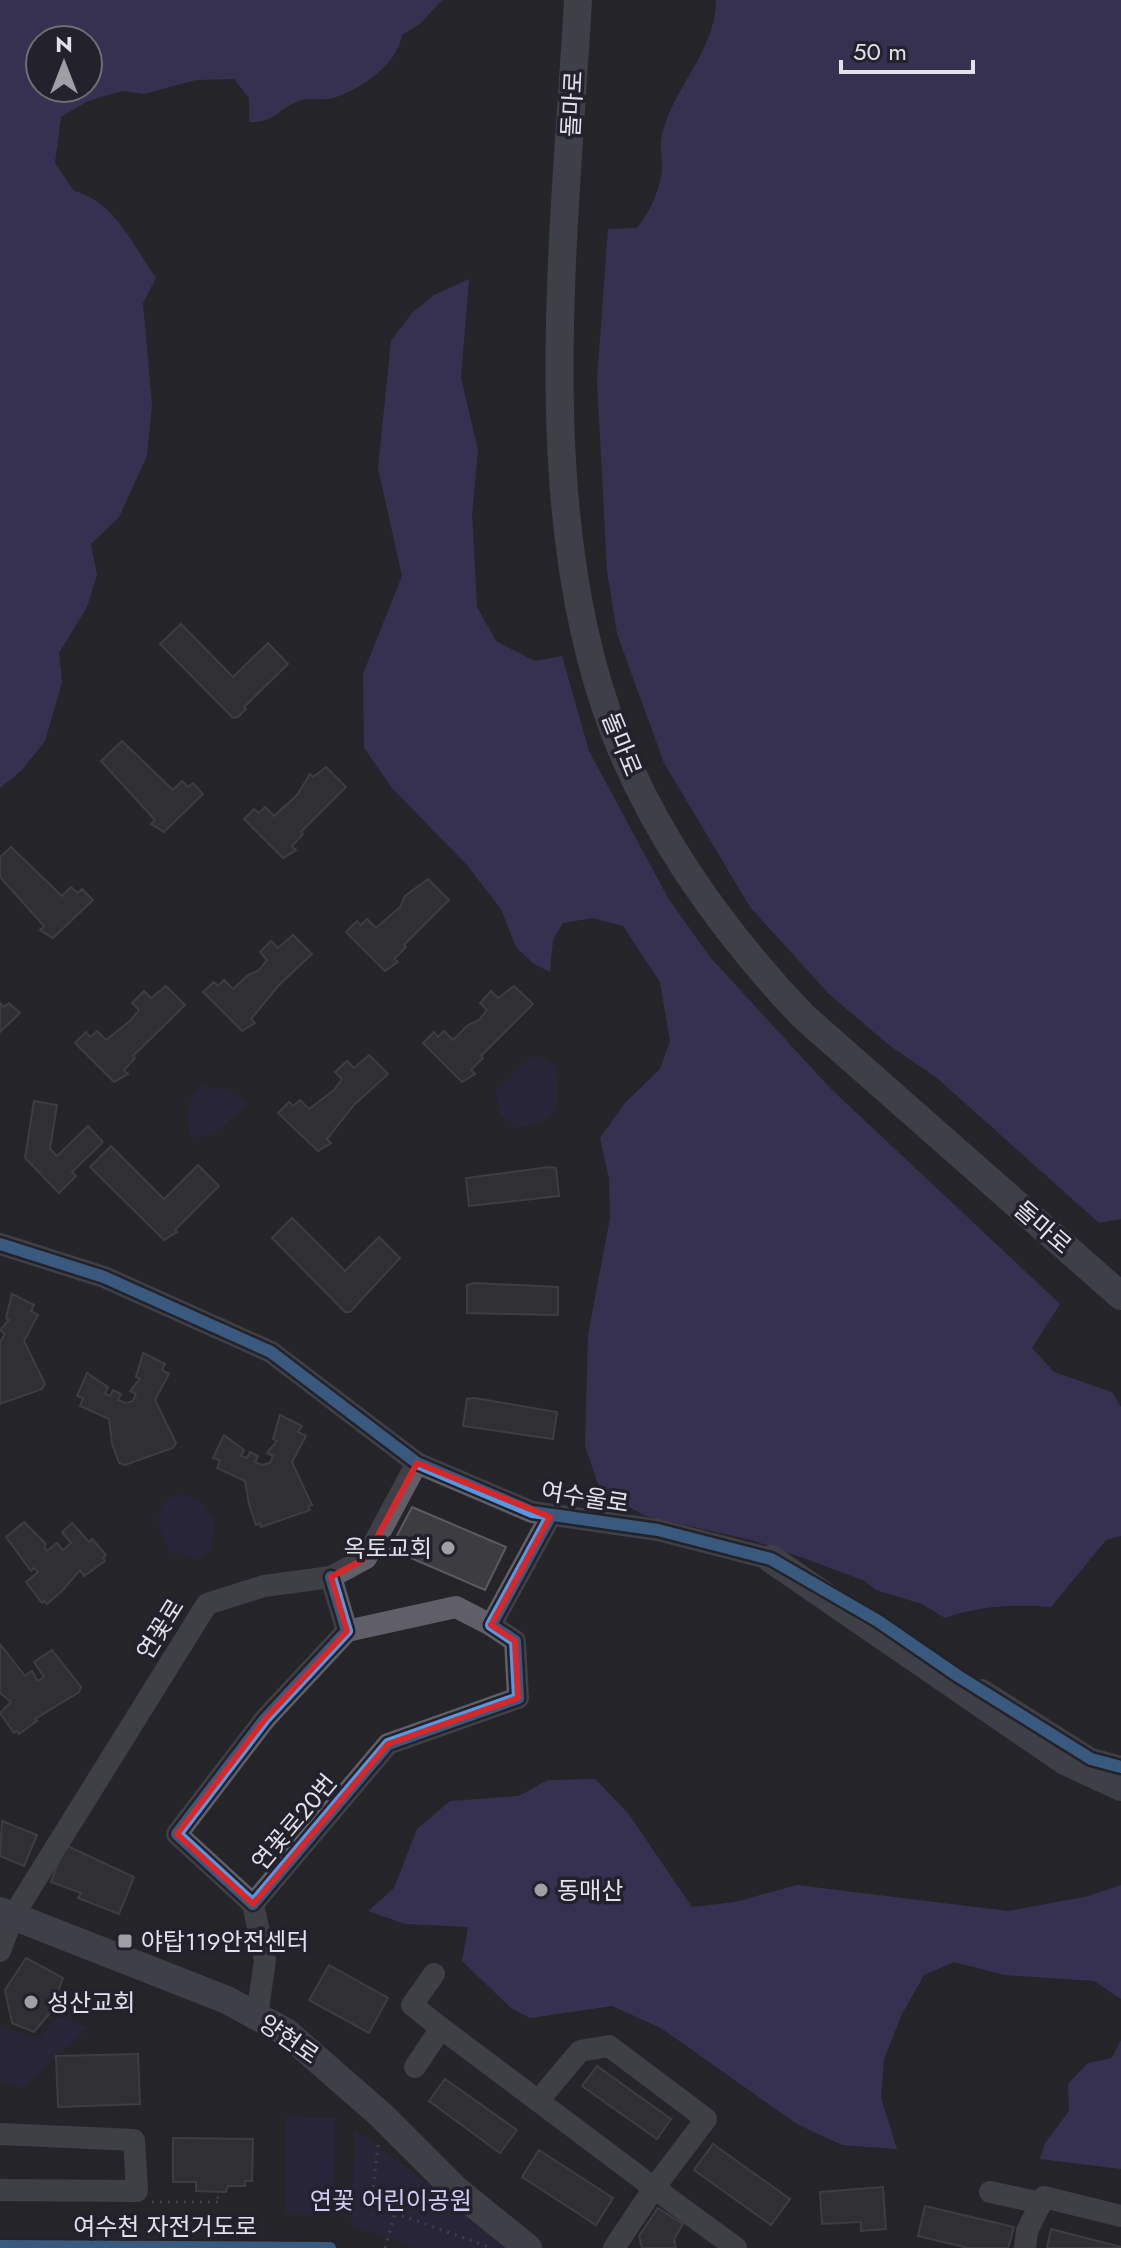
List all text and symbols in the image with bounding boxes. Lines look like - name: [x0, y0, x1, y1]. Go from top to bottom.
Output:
- north arrow: [24, 24, 104, 104]
- scale bar: [841, 24, 973, 74]
- text: N: [55, 28, 73, 60]
- text: 50 m: [853, 34, 907, 69]
- street label: 돌마로: [553, 70, 591, 138]
- street label: 돌마로: [593, 707, 651, 781]
- street label: 돌마로: [1007, 1192, 1079, 1262]
- street label: 여수울로: [539, 1473, 631, 1521]
- place label: 옥토교회: [344, 1531, 432, 1566]
- marker: 옥토교회: [439, 1539, 457, 1557]
- street label: 연꽃로: [128, 1592, 192, 1666]
- street label: 연꽃로20번: [243, 1766, 345, 1878]
- place label: 동매산: [557, 1873, 623, 1908]
- marker: 동매산: [532, 1881, 550, 1899]
- place label: 야탑119안전센터: [141, 1924, 309, 1959]
- marker: 야탑119안전센터: [116, 1932, 134, 1950]
- place label: 성산교회: [47, 1985, 135, 2020]
- marker: 성산교회: [22, 1993, 40, 2011]
- street label: 양현로: [252, 2006, 326, 2072]
- park label: 연꽃 어린이공원: [310, 2183, 472, 2218]
- street label: 여수천 자전거도로: [73, 2209, 257, 2244]

